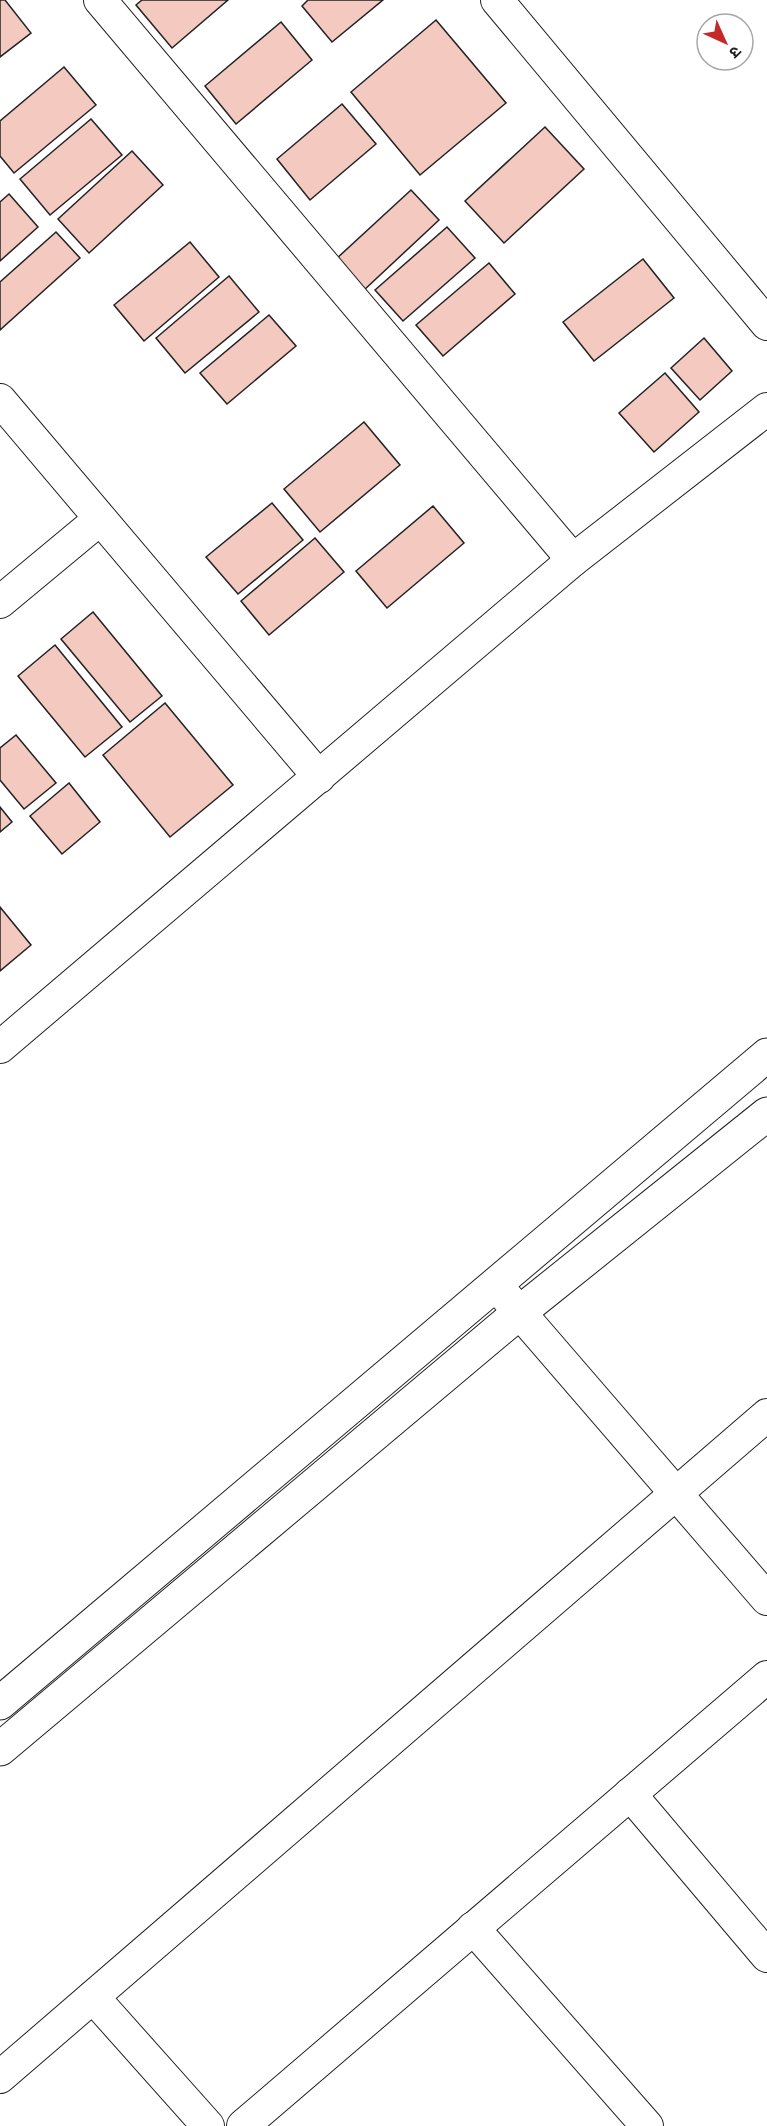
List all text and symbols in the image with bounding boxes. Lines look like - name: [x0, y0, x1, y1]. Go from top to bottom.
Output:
- north arrow: [695, 12, 755, 72]
- text: उ: [725, 43, 746, 63]

